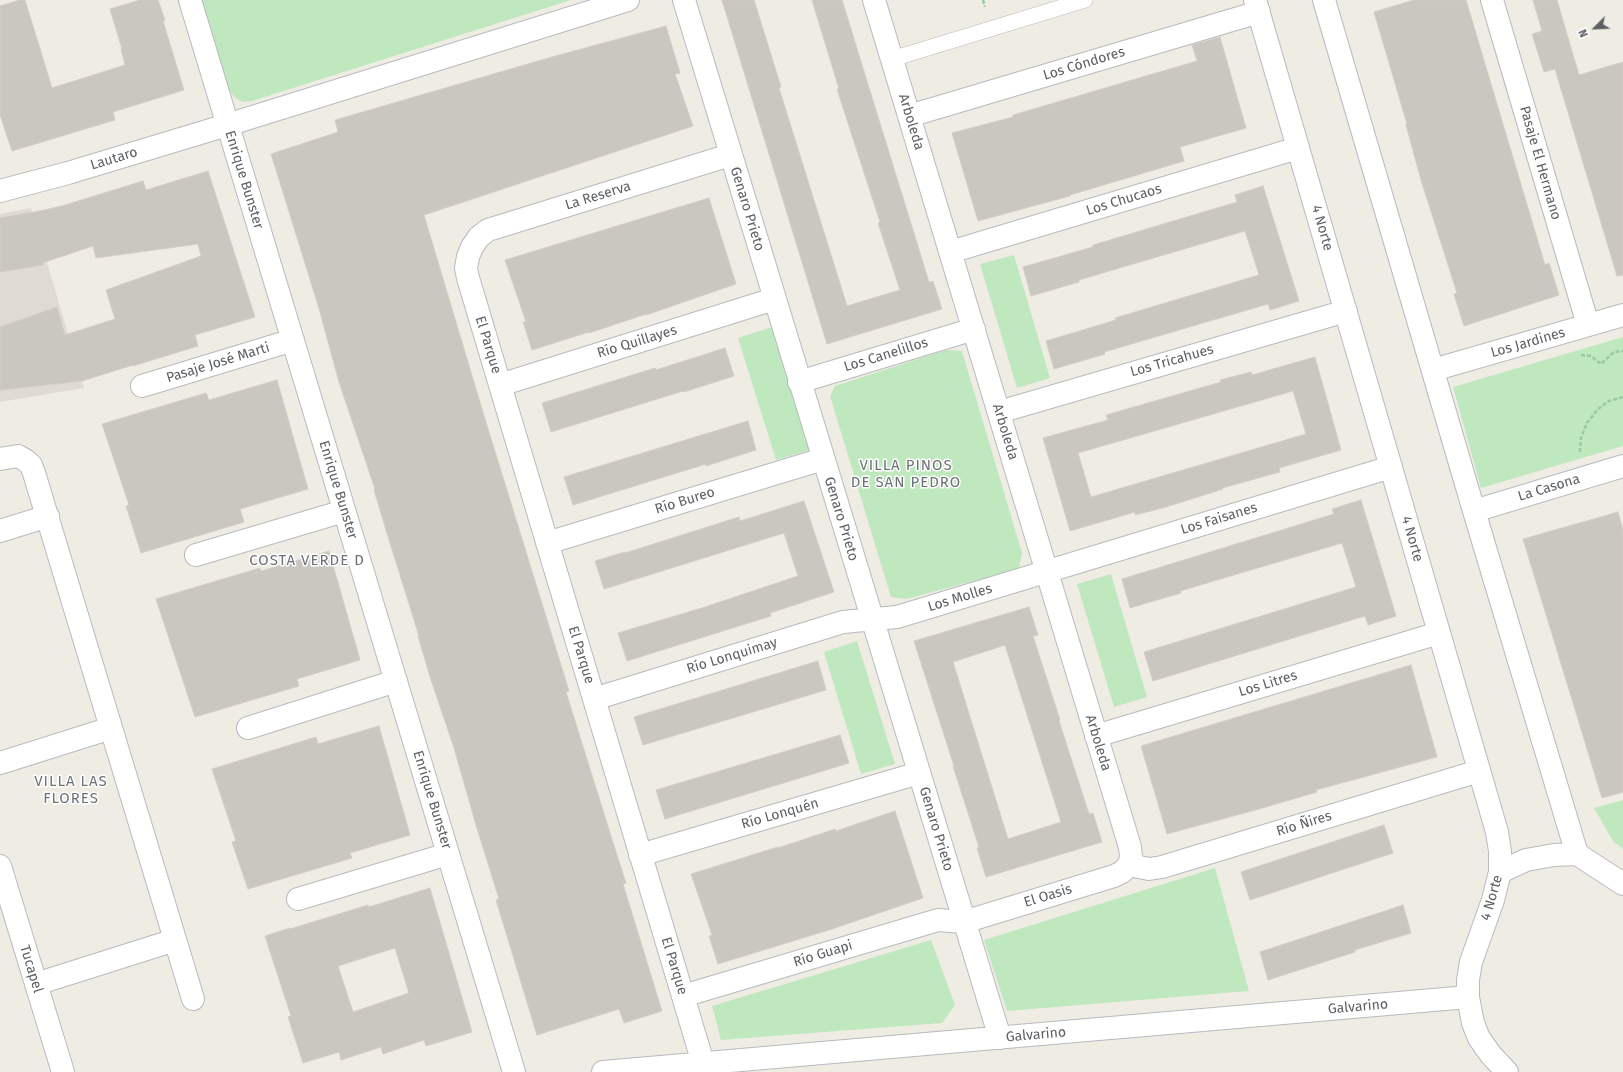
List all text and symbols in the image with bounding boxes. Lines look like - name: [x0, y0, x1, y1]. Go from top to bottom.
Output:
- north arrow: [1575, 8, 1615, 48]
- text: N: [1576, 27, 1591, 39]
- street label: Los Cóndores: [1041, 44, 1127, 84]
- street label: Arboleda: [895, 92, 927, 152]
- street label: Pasaje El Hermano: [1516, 104, 1564, 222]
- street label: Enrique Bunster: [221, 129, 267, 231]
- street label: Lautaro: [88, 144, 140, 174]
- street label: Genaro Prieto: [726, 165, 768, 253]
- street label: La Reserva: [563, 178, 633, 214]
- street label: Los Chucaos: [1084, 181, 1164, 219]
- street label: 4 Norte: [1307, 203, 1337, 253]
- street label: El Parque: [471, 314, 505, 376]
- street label: Río Quillayes: [595, 322, 679, 362]
- street label: Los Jardines: [1489, 324, 1567, 362]
- street label: Los Canelillos: [842, 334, 930, 376]
- street label: Pasaje José Marti: [164, 339, 272, 387]
- street label: Los Tricahues: [1128, 341, 1216, 381]
- street label: Arboleda: [989, 402, 1021, 462]
- street label: Enrique Bunster: [315, 439, 361, 541]
- district label: VILLA PINOS DE SAN PEDRO: [851, 457, 961, 492]
- street label: La Casona: [1516, 471, 1582, 505]
- street label: Genaro Prieto: [820, 475, 862, 563]
- street label: Río Bureo: [653, 484, 717, 518]
- street label: Los Faisanes: [1179, 499, 1259, 539]
- street label: 4 Norte: [1397, 514, 1427, 564]
- district label: COSTA VERDE D: [249, 552, 365, 570]
- street label: Los Molles: [926, 580, 994, 616]
- street label: El Parque: [564, 624, 598, 686]
- street label: Río Lonquimay: [685, 634, 779, 678]
- street label: Los Litres: [1237, 667, 1299, 701]
- street label: Arboleda: [1082, 713, 1114, 773]
- street label: Enrique Bunster: [409, 749, 455, 851]
- district label: VILLA LAS FLORES: [34, 773, 108, 808]
- street label: Genaro Prieto: [915, 785, 957, 873]
- street label: Río Lonquén: [739, 795, 821, 833]
- street label: Río Ñires: [1274, 808, 1334, 840]
- street label: 4 Norte: [1477, 873, 1507, 923]
- street label: El Oasis: [1022, 881, 1074, 911]
- street label: El Parque: [657, 935, 691, 997]
- street label: Río Guapi: [791, 937, 855, 971]
- street label: Tucapel: [16, 943, 46, 995]
- street label: Galvarino: [1327, 996, 1389, 1018]
- street label: Galvarino: [1005, 1024, 1067, 1046]

